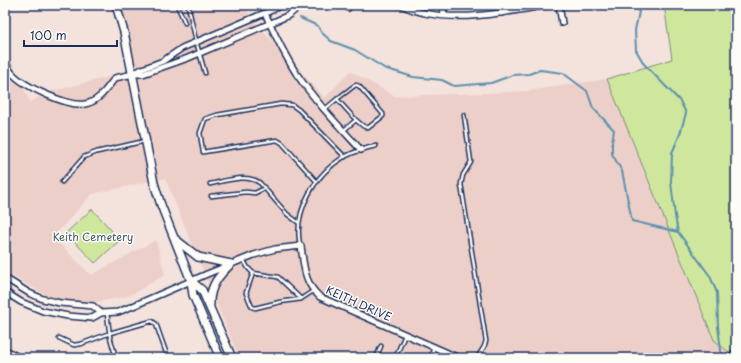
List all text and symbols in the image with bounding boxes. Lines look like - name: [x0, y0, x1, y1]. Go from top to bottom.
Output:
- scale bar: [24, 22, 117, 48]
- text: 100 m: [30, 26, 67, 44]
- park label: Keith Cemetery: [53, 228, 133, 245]
- street label: KEITH DRIVE: [323, 281, 395, 325]

